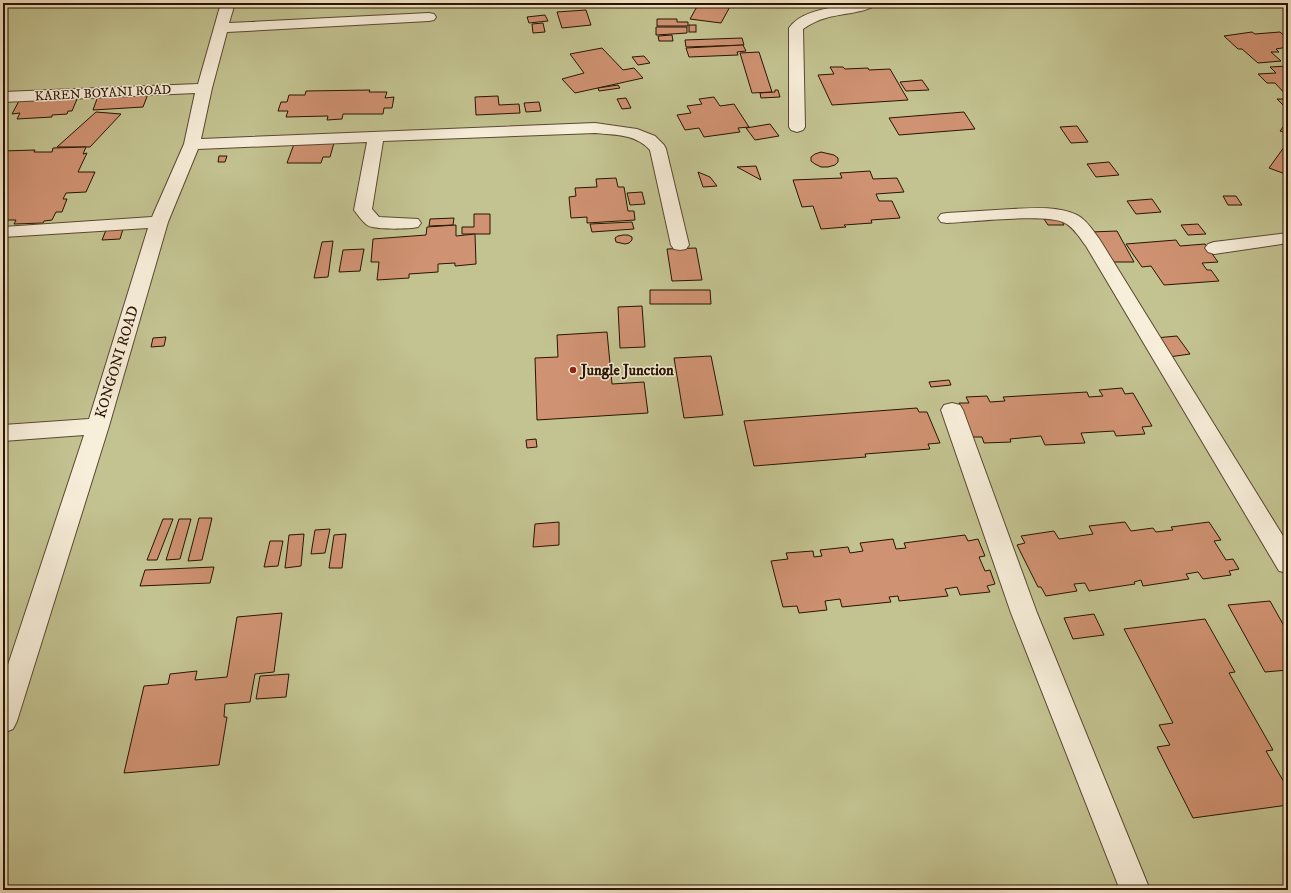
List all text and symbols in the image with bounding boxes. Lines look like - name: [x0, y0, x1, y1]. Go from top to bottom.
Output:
- street label: KAREN BOYANI ROAD: [34, 81, 172, 105]
- street label: KONGONI ROAD: [91, 304, 143, 420]
- place label: Jungle Junction: [579, 361, 674, 380]
- marker: Jungle Junction: [568, 365, 578, 375]

